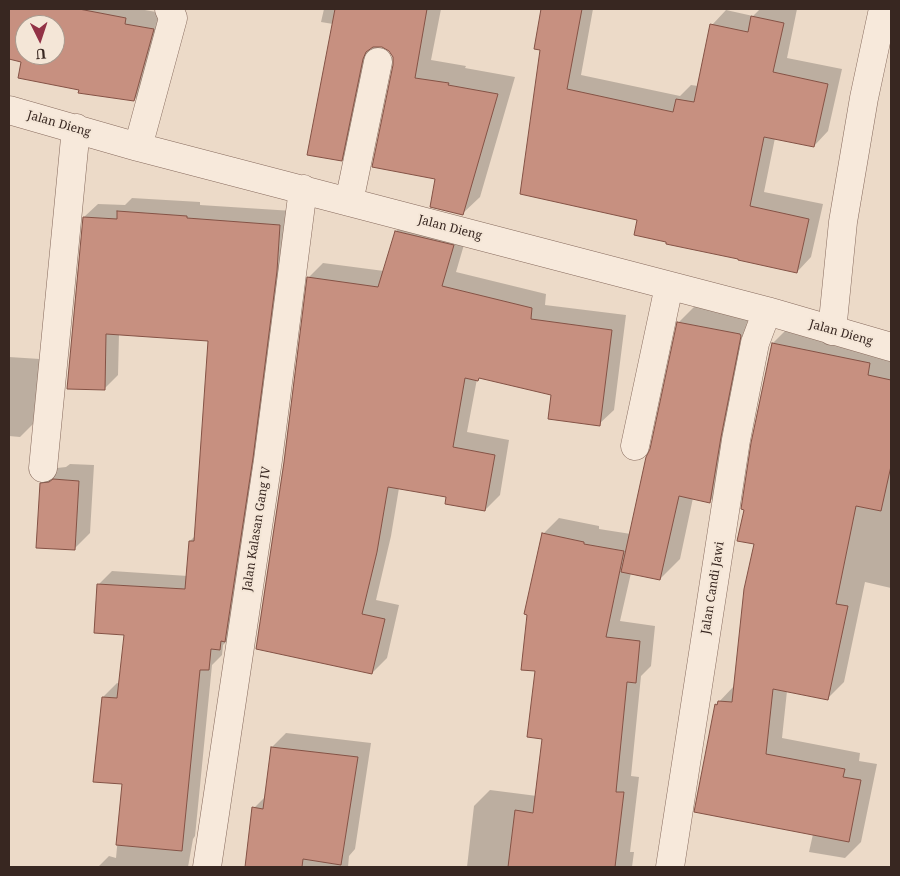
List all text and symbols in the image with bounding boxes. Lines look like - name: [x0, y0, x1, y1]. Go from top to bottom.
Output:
- north arrow: [15, 15, 65, 65]
- text: U: [35, 45, 47, 64]
- street label: Jalan Dieng: [26, 108, 92, 140]
- street label: Jalan Dieng: [416, 213, 484, 243]
- street label: Jalan Dieng: [808, 317, 874, 349]
- street label: Jalan Kalasan Gang IV: [240, 466, 274, 592]
- street label: Jalan Candi Jawi: [699, 541, 727, 635]

